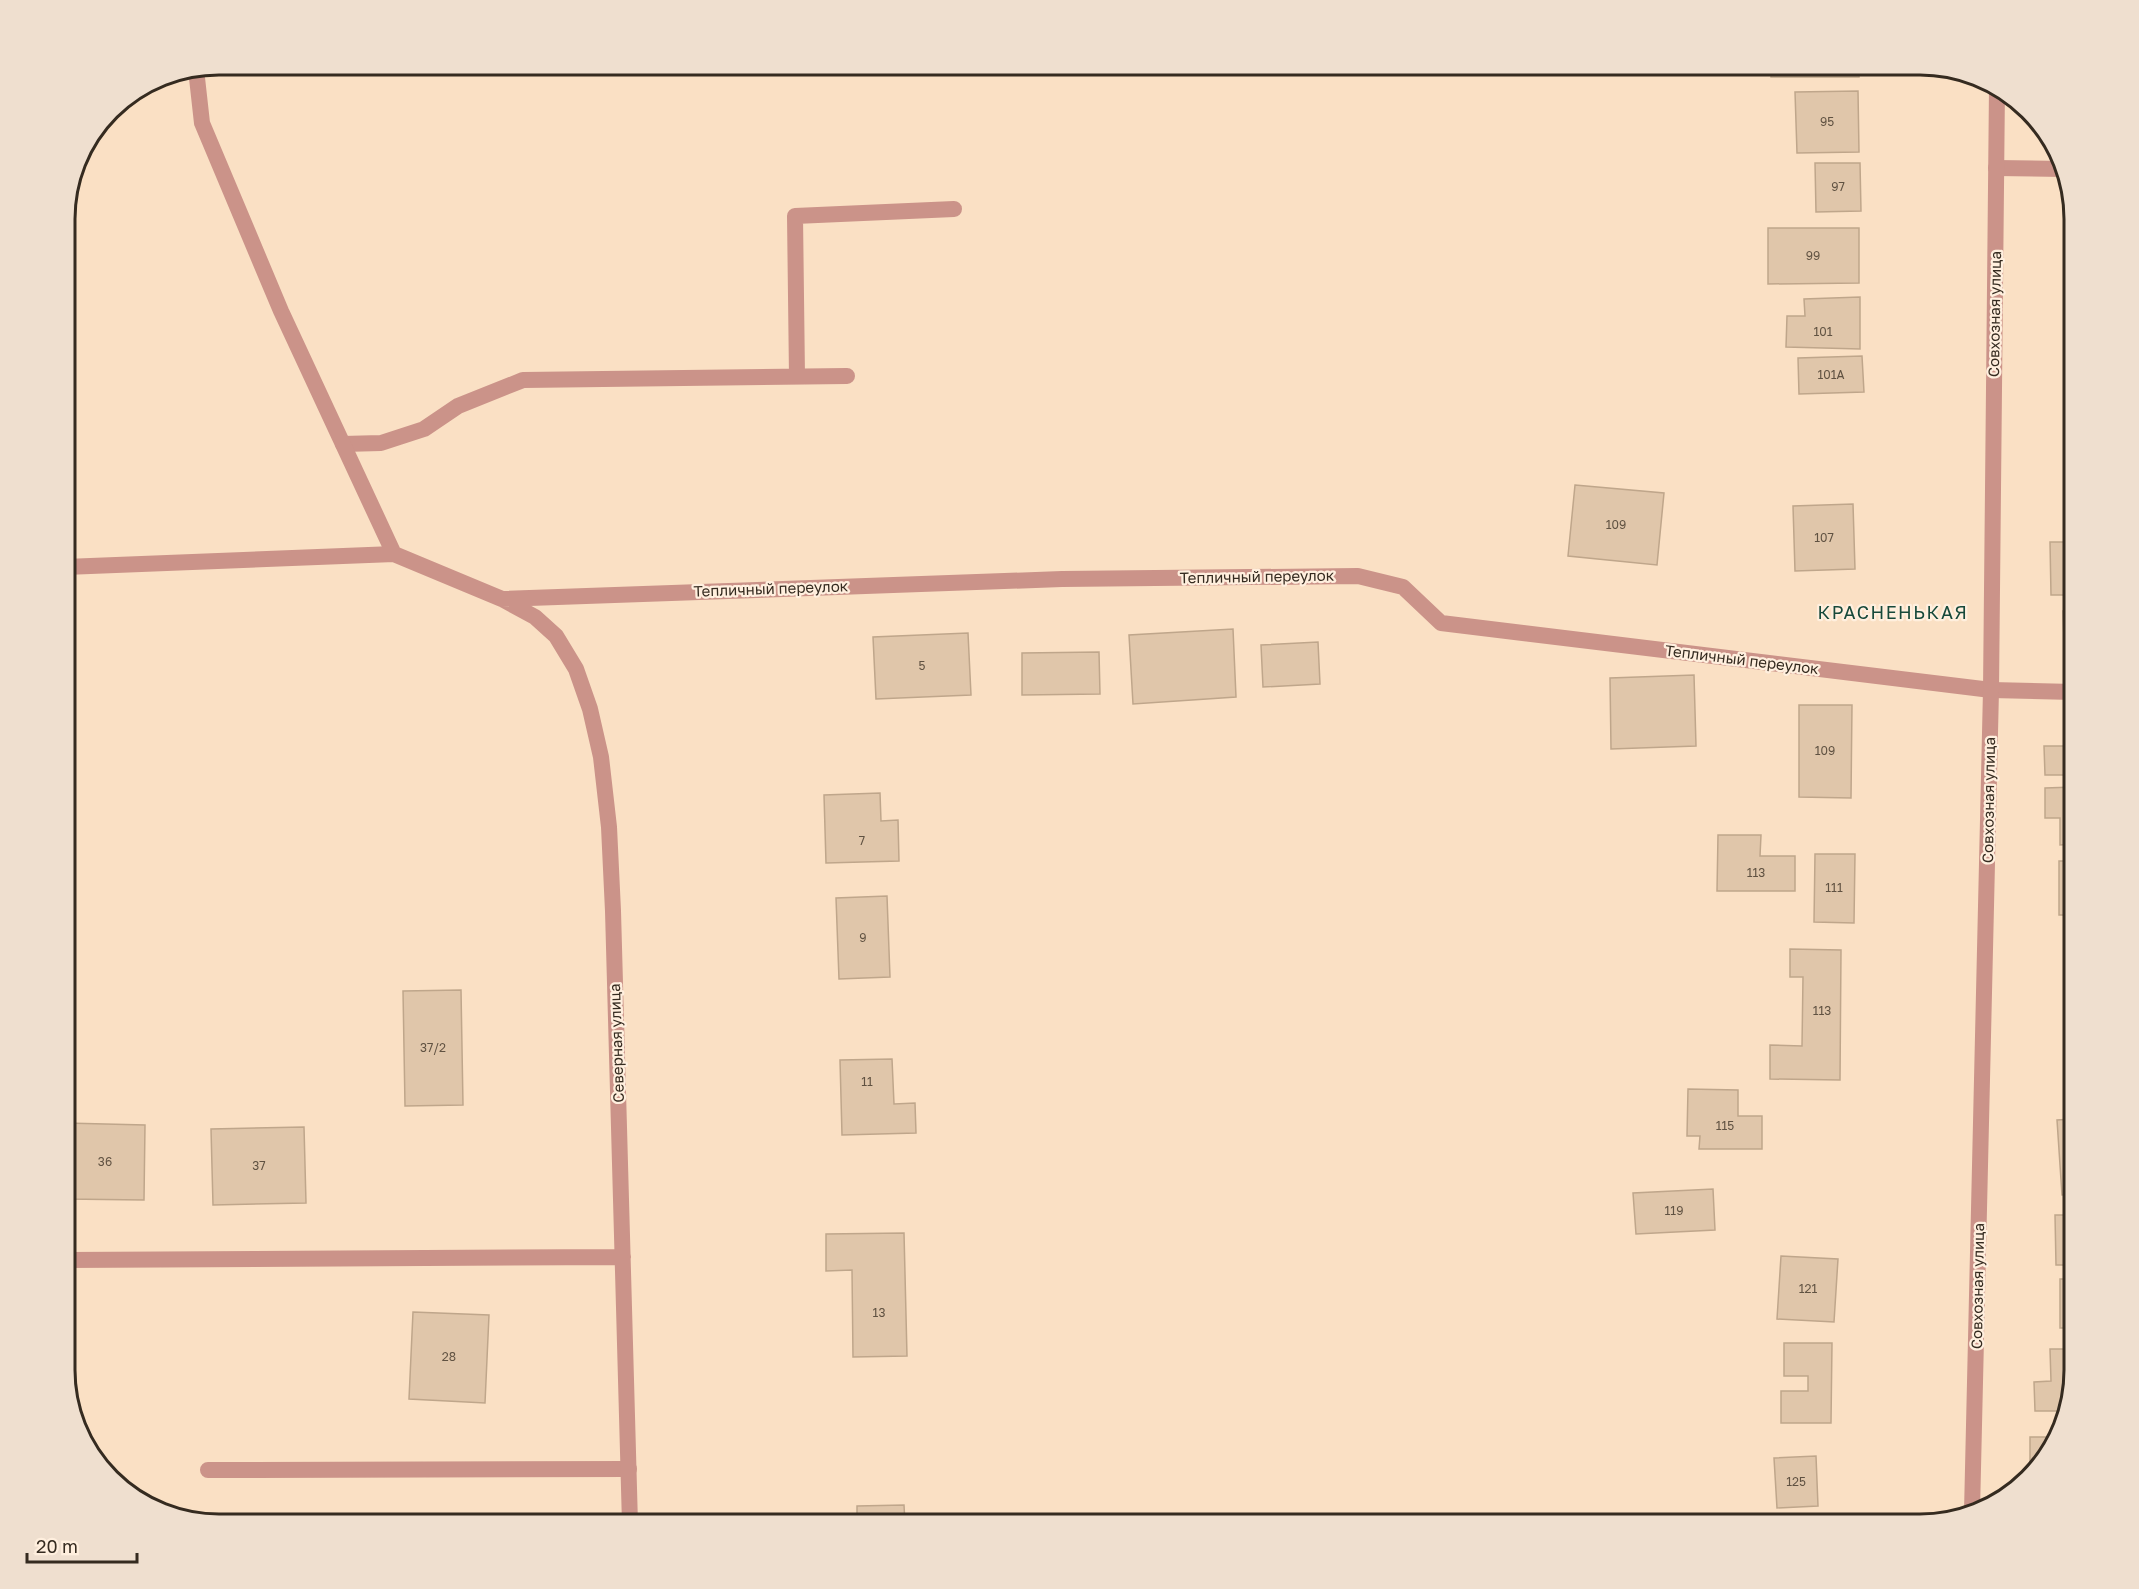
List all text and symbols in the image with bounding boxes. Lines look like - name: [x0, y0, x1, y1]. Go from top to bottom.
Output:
- house number: 95: [1820, 114, 1834, 129]
- house number: 97: [1831, 179, 1845, 194]
- house number: 99: [1806, 248, 1820, 263]
- street label: Совхозная улица: [1984, 251, 2004, 377]
- house number: 101: [1813, 324, 1833, 339]
- house number: 101А: [1817, 367, 1845, 382]
- house number: 109: [1606, 517, 1626, 532]
- house number: 107: [1814, 530, 1834, 545]
- street label: Тепличный переулок: [1179, 566, 1335, 586]
- street label: Тепличный переулок: [693, 576, 849, 600]
- district label: КРАСНЕНЬКАЯ: [1818, 601, 1968, 623]
- street label: Тепличный переулок: [1664, 641, 1820, 677]
- house number: 5: [919, 658, 926, 673]
- street label: Совхозная улица: [1978, 737, 1998, 863]
- house number: 109: [1815, 743, 1835, 758]
- house number: 7: [859, 833, 865, 848]
- house number: 113: [1747, 865, 1765, 880]
- house number: 111: [1825, 880, 1843, 895]
- house number: 9: [859, 930, 867, 945]
- street label: Северная улица: [605, 983, 627, 1103]
- house number: 113: [1813, 1003, 1831, 1018]
- house number: 37/2: [420, 1040, 446, 1055]
- house number: 11: [861, 1074, 873, 1089]
- house number: 115: [1716, 1118, 1734, 1133]
- house number: 36: [98, 1154, 112, 1169]
- house number: 37: [252, 1158, 266, 1173]
- house number: 119: [1665, 1203, 1683, 1218]
- street label: Совхозная улица: [1967, 1223, 1987, 1349]
- house number: 121: [1799, 1281, 1817, 1296]
- house number: 13: [873, 1305, 885, 1320]
- house number: 28: [442, 1349, 456, 1364]
- house number: 125: [1786, 1474, 1806, 1489]
- scale bar: [27, 1526, 136, 1564]
- text: 20 m: [36, 1535, 78, 1557]

